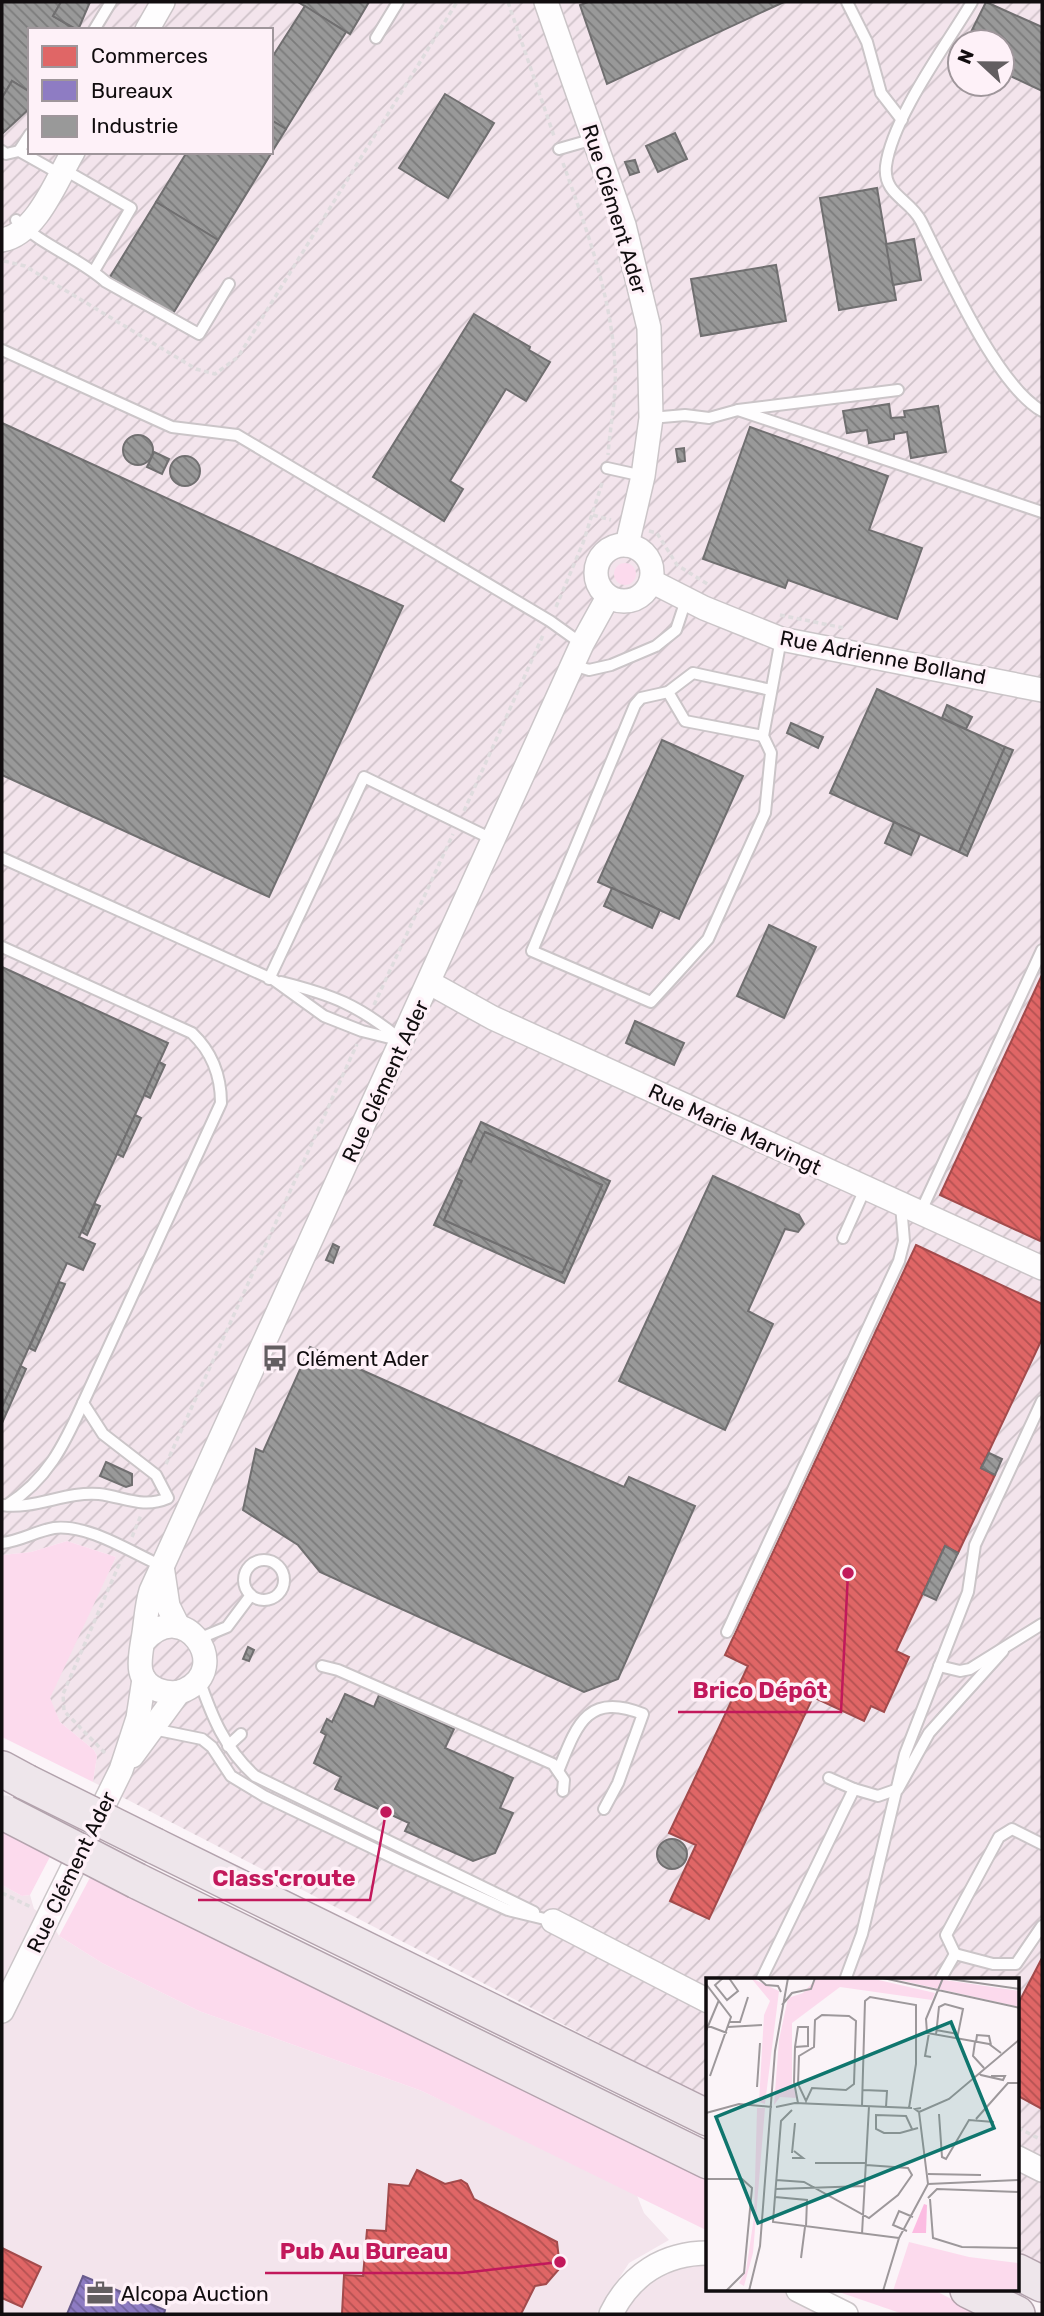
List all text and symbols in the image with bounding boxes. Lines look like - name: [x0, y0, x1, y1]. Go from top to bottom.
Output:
- legend: [28, 28, 273, 154]
- north arrow: [946, 28, 1016, 98]
- text: Commerces: [91, 43, 208, 68]
- text: N: [952, 46, 979, 67]
- text: Bureaux: [91, 78, 173, 103]
- text: Industrie: [91, 113, 178, 138]
- street label: Rue Clément Ader: [577, 121, 653, 297]
- street label: Rue Adrienne Bolland: [778, 625, 988, 689]
- street label: Rue Clément Ader: [336, 996, 434, 1166]
- street label: Rue Marie Marvingt: [645, 1078, 825, 1180]
- bus stop icon: Clément Ader: [260, 1343, 290, 1373]
- place label: Clément Ader: [296, 1346, 429, 1371]
- callout: Brico Dépôt: [678, 1668, 841, 1712]
- text: Brico Dépôt: [692, 1676, 828, 1704]
- street label: Rue Clément Ader: [21, 1787, 121, 1957]
- callout: Class'croute: [198, 1856, 370, 1900]
- text: Class'croute: [212, 1864, 356, 1892]
- inset map: [706, 1978, 1020, 2292]
- callout: Pub Au Bureau: [265, 2229, 462, 2273]
- text: Pub Au Bureau: [280, 2237, 448, 2265]
- office icon: Alcopa Auction: [85, 2278, 115, 2308]
- place label: Alcopa Auction: [121, 2281, 269, 2306]

